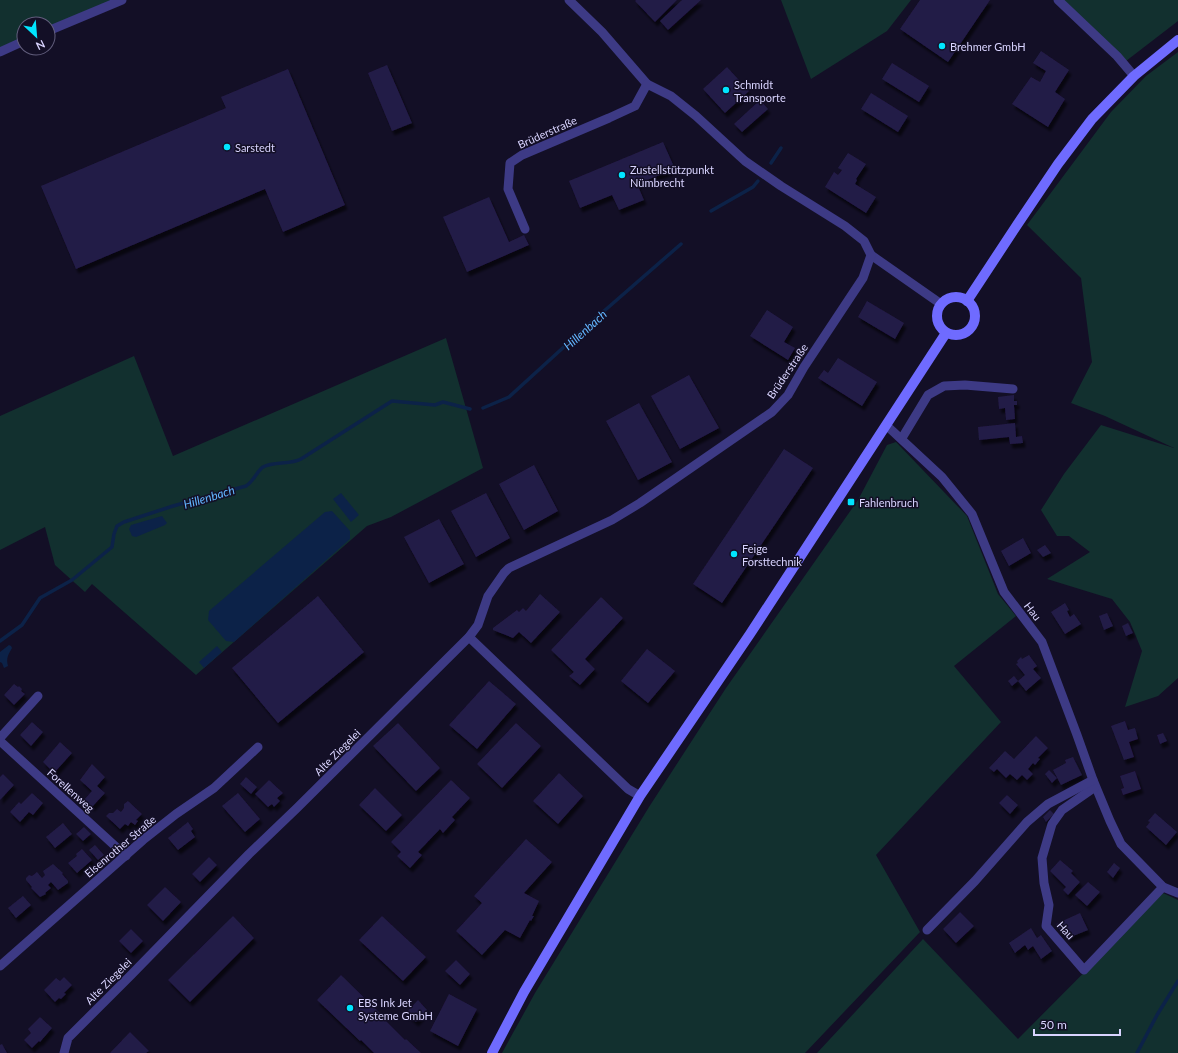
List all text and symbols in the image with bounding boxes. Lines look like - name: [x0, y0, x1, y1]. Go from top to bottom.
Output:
- north arrow: [16, 16, 56, 56]
- text: N: [34, 38, 47, 53]
- place label: Brehmer GmbH: [950, 40, 1026, 53]
- marker: Brehmer GmbH: [937, 41, 947, 51]
- place label: Schmidt Transporte: [734, 78, 786, 104]
- marker: Schmidt Transporte: [721, 85, 731, 95]
- street label: Brüderstraße: [515, 113, 579, 151]
- place label: Sarstedt: [235, 141, 275, 154]
- marker: Sarstedt: [222, 142, 232, 152]
- place label: Zustellstützpunkt Nümbrecht: [630, 163, 714, 189]
- marker: Zustellstützpunkt Nümbrecht: [617, 170, 627, 180]
- water label: Hillenbach: [560, 307, 610, 353]
- street label: Brüderstraße: [764, 341, 810, 401]
- water label: Hillenbach: [181, 482, 237, 512]
- place label: Fahlenbruch: [859, 496, 918, 509]
- marker: Fahlenbruch: [846, 497, 856, 507]
- place label: Feige Forsttechnik: [742, 542, 802, 568]
- marker: Feige Forsttechnik: [729, 549, 739, 559]
- street label: Hau: [1022, 599, 1044, 623]
- street label: Alte Ziegelei: [311, 726, 363, 778]
- street label: Forellenweg: [45, 766, 97, 815]
- street label: Elsenrother Straße: [82, 812, 159, 880]
- street label: Hau: [1055, 918, 1077, 942]
- street label: Alte Ziegelei: [82, 955, 134, 1007]
- place label: EBS Ink Jet Systeme GmbH: [358, 996, 433, 1022]
- marker: EBS Ink Jet Systeme GmbH: [345, 1003, 355, 1013]
- scale bar: [1034, 1011, 1120, 1037]
- text: 50 m: [1040, 1017, 1067, 1032]

